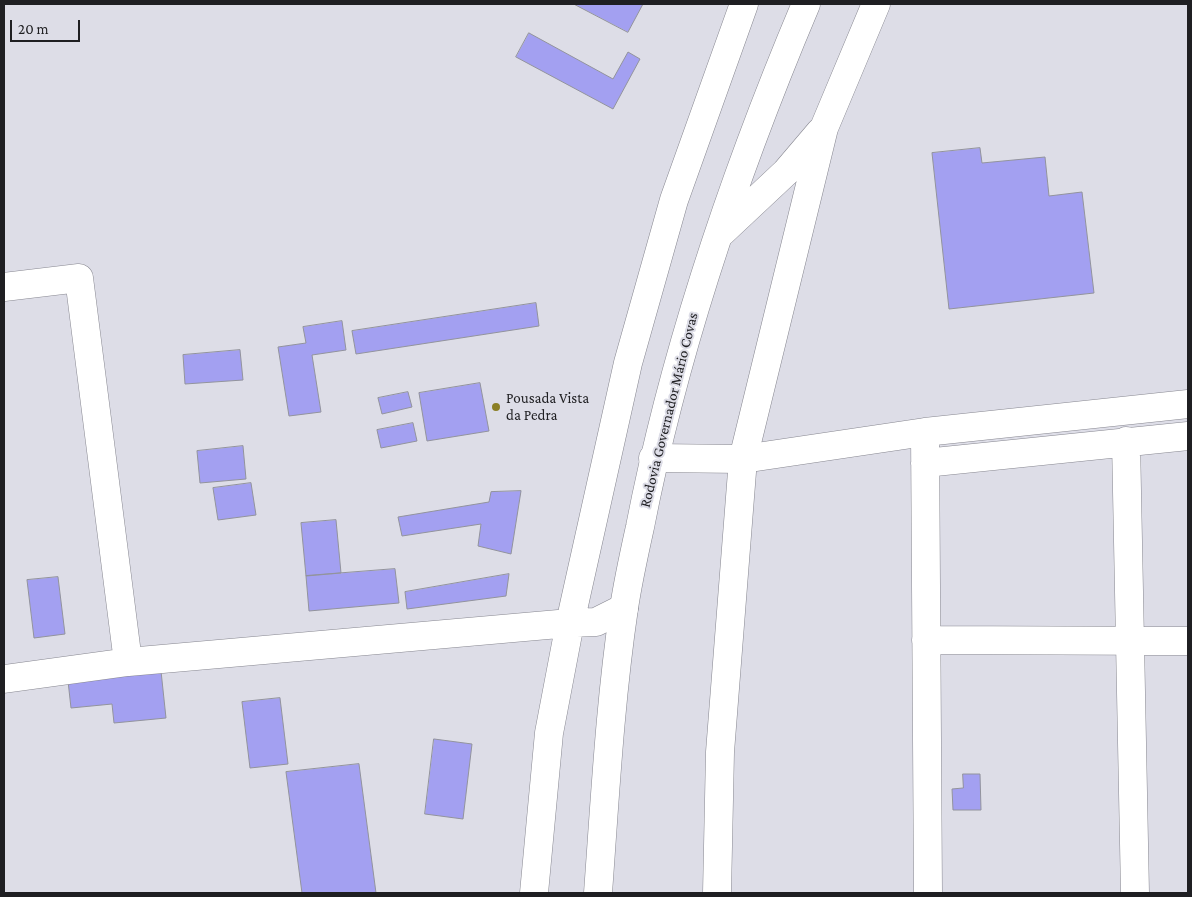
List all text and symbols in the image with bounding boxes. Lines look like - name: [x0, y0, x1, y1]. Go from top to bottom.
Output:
- scale bar: [12, 10, 82, 42]
- text: 20 m: [18, 21, 49, 37]
- street label: Rodovia Governador Mário Covas: [636, 311, 702, 509]
- place label: Pousada Vista da Pedra: [506, 389, 589, 424]
- marker: Pousada Vista da Pedra: [490, 401, 502, 413]

